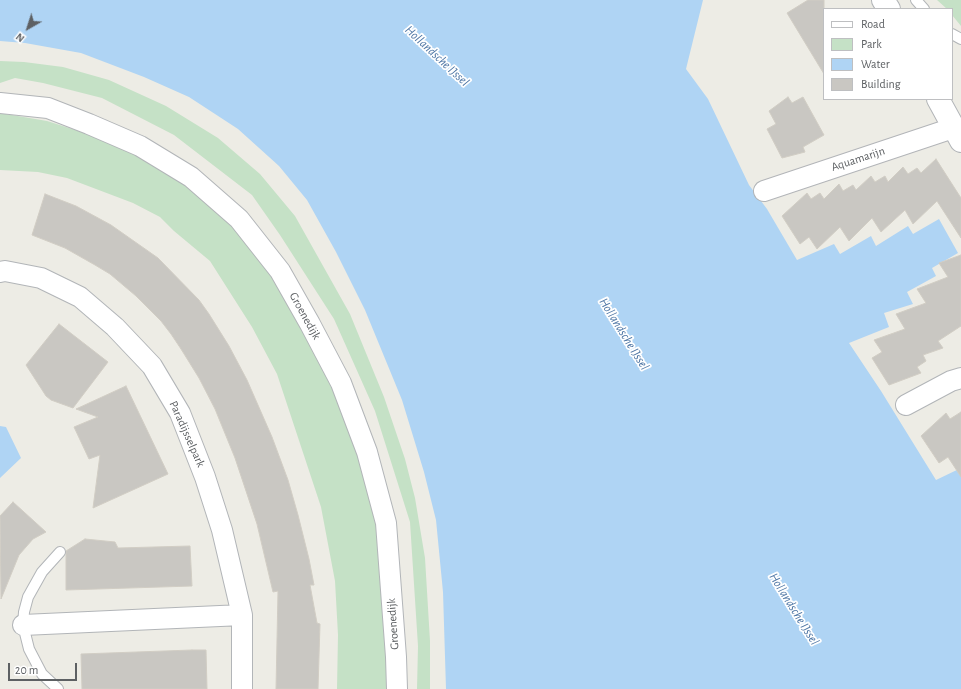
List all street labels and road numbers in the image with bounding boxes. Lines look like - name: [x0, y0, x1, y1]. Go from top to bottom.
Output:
- street label: Aquamarijn: [829, 144, 887, 174]
- street label: Groenedijk: [286, 290, 324, 342]
- street label: Paradijsselpark: [166, 399, 208, 469]
- street label: Groenedijk: [384, 598, 402, 650]

